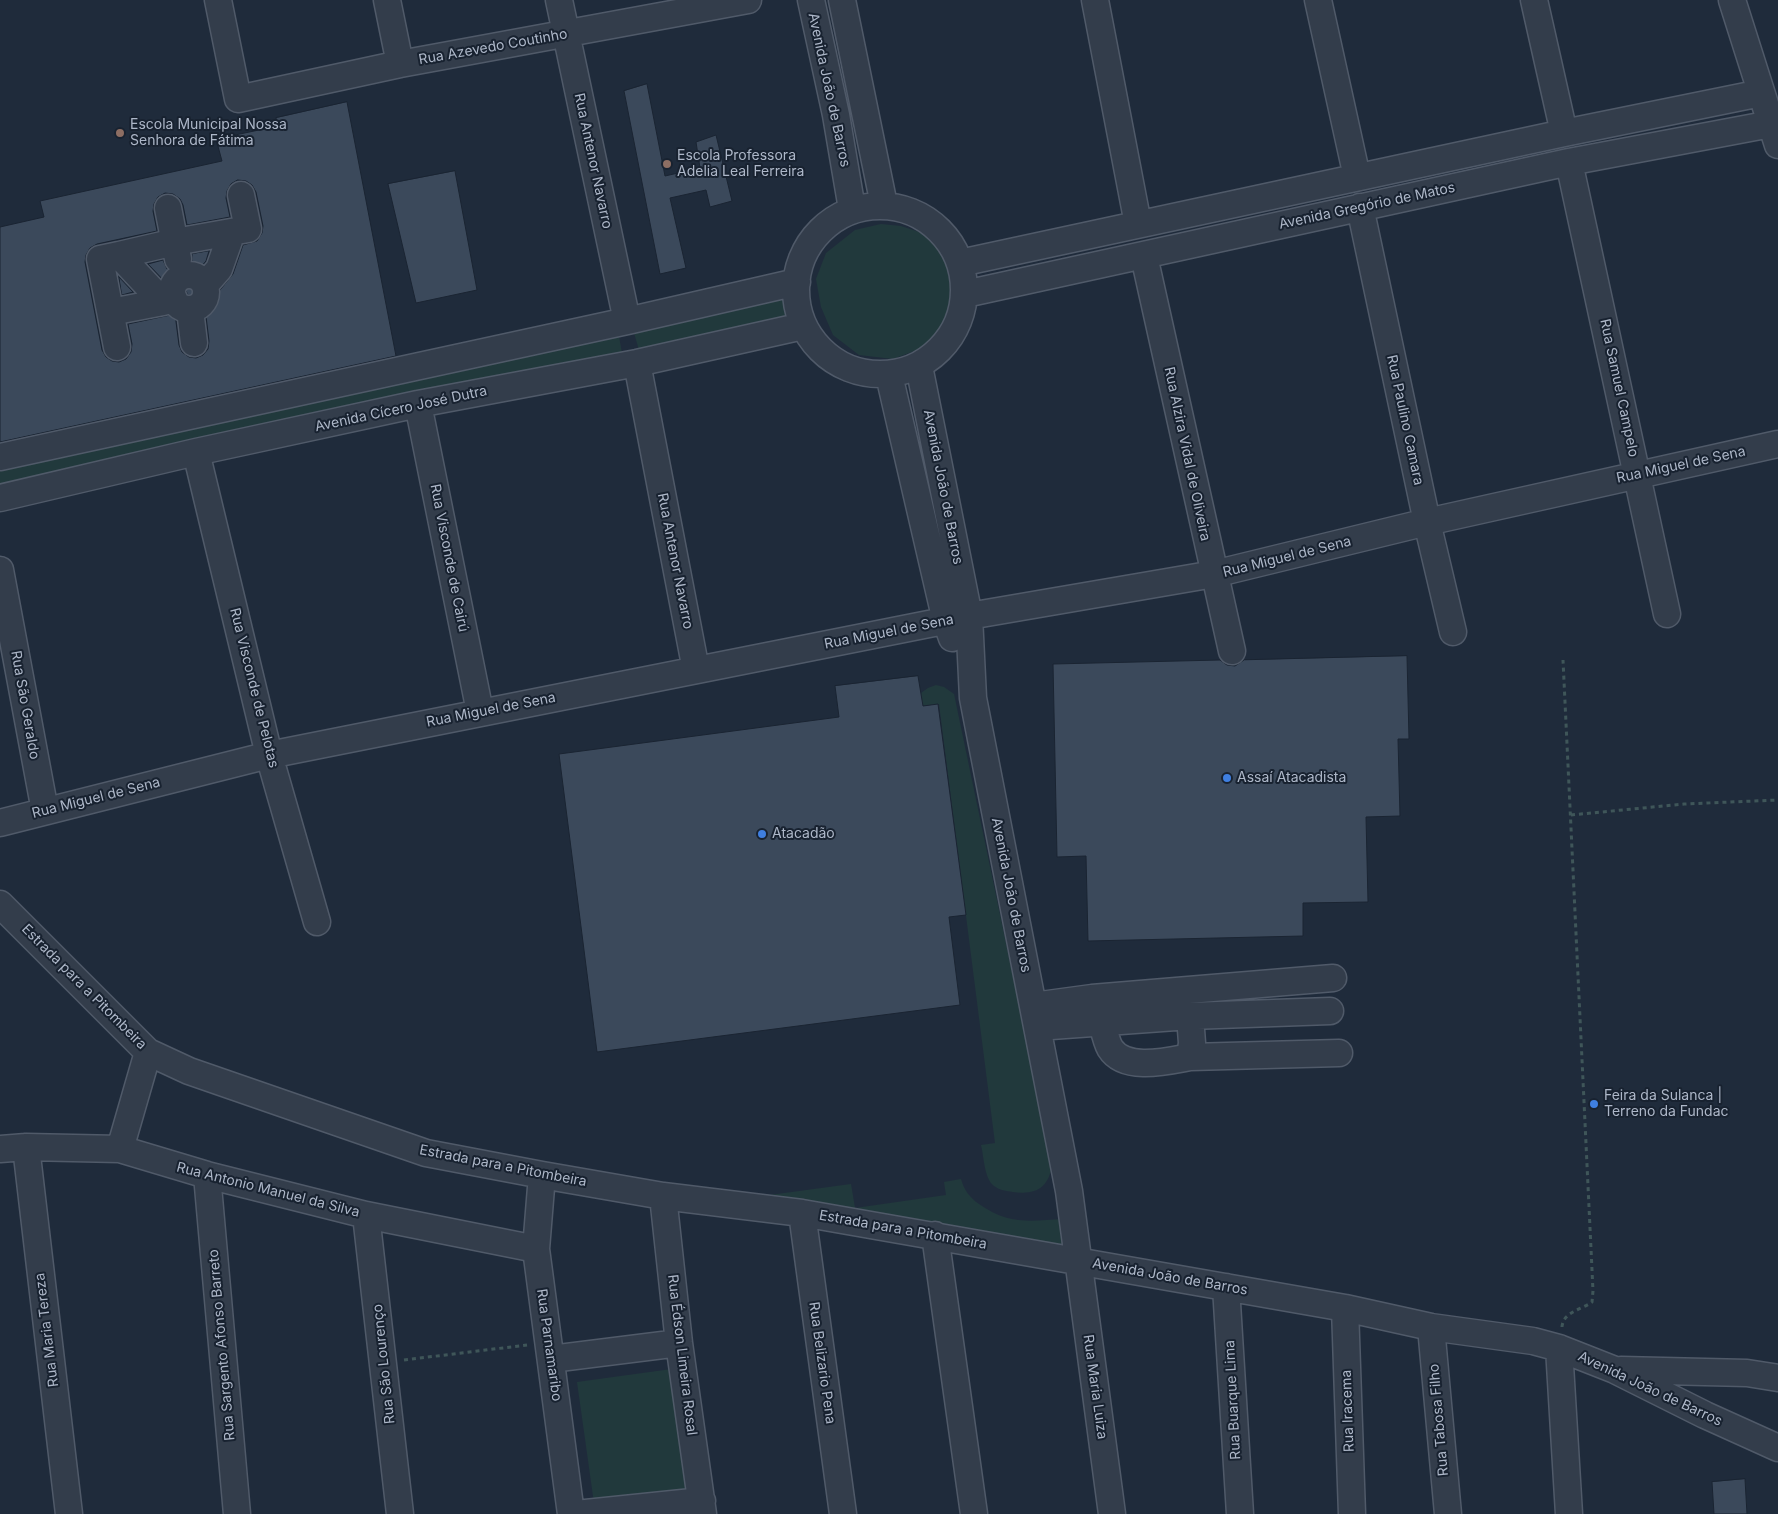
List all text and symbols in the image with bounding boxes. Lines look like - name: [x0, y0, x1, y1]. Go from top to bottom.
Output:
- street label: Avenida João de Barros: [804, 11, 854, 169]
- street label: Rua Azevedo Coutinho: [417, 26, 569, 68]
- street label: Rua Antenor Navarro: [570, 92, 616, 230]
- place label: Escola Municipal Nossa Senhora de Fátima: [130, 117, 287, 150]
- marker: Escola Municipal Nossa Senhora de Fátima: [114, 127, 126, 139]
- place label: Escola Professora Adelia Leal Ferreira: [677, 148, 804, 180]
- marker: Escola Professora Adelia Leal Ferreira: [661, 158, 673, 170]
- street label: Avenida Gregório de Matos: [1277, 179, 1457, 233]
- street label: Rua Samuel Campelo: [1596, 317, 1642, 459]
- street label: Rua Paulino Camara: [1383, 353, 1427, 487]
- street label: Rua Alzira Vidal de Oliveira: [1160, 365, 1214, 543]
- street label: Avenida Cícero José Dutra: [313, 383, 489, 435]
- street label: Avenida João de Barros: [920, 408, 966, 566]
- street label: Rua Miguel de Sena: [1615, 443, 1747, 487]
- street label: Rua Visconde de Cairú: [426, 482, 472, 634]
- street label: Rua Antenor Navarro: [654, 492, 696, 630]
- street label: Rua Miguel de Sena: [1221, 533, 1353, 581]
- street label: Rua Visconde de Pelotas: [226, 606, 282, 770]
- street label: Rua Miguel de Sena: [823, 611, 955, 653]
- street label: Rua São Geraldo: [7, 649, 43, 761]
- street label: Rua Miguel de Sena: [425, 689, 557, 731]
- place label: Assaí Atacadista: [1237, 770, 1346, 786]
- marker: Assaí Atacadista: [1221, 772, 1233, 784]
- street label: Rua Miguel de Sena: [30, 774, 162, 822]
- street label: Avenida João de Barros: [988, 816, 1034, 974]
- place label: Atacadão: [772, 826, 835, 842]
- marker: Atacadão: [756, 828, 768, 840]
- street label: Estrada para a Pitombeira: [18, 921, 150, 1053]
- place label: Feira da Sulanca | Terreno da Fundac: [1604, 1088, 1729, 1120]
- marker: Feira da Sulanca | Terreno da Fundac: [1588, 1098, 1600, 1110]
- street label: Estrada para a Pitombeira: [418, 1142, 588, 1190]
- street label: Rua Antonio Manuel da Silva: [175, 1159, 361, 1221]
- street label: Estrada para a Pitombeira: [818, 1207, 988, 1253]
- street label: Rua Sargento Afonso Barreto: [205, 1249, 239, 1441]
- street label: Avenida João de Barros: [1091, 1255, 1249, 1299]
- street label: Rua Maria Tereza: [32, 1272, 62, 1388]
- street label: Rua Édson Limeira Rosal: [664, 1274, 700, 1436]
- street label: Rua Parnamaribo: [533, 1288, 565, 1402]
- street label: Rua Belizario Pena: [805, 1301, 839, 1425]
- street label: Rua São Lourenço: [369, 1303, 399, 1425]
- street label: Rua Maria Luiza: [1079, 1334, 1111, 1440]
- street label: Rua Buarque Lima: [1221, 1340, 1245, 1460]
- street label: Avenida João de Barros: [1575, 1348, 1725, 1430]
- street label: Rua Tabosa Filho: [1426, 1363, 1452, 1477]
- street label: Rua Iracema: [1338, 1370, 1358, 1452]

